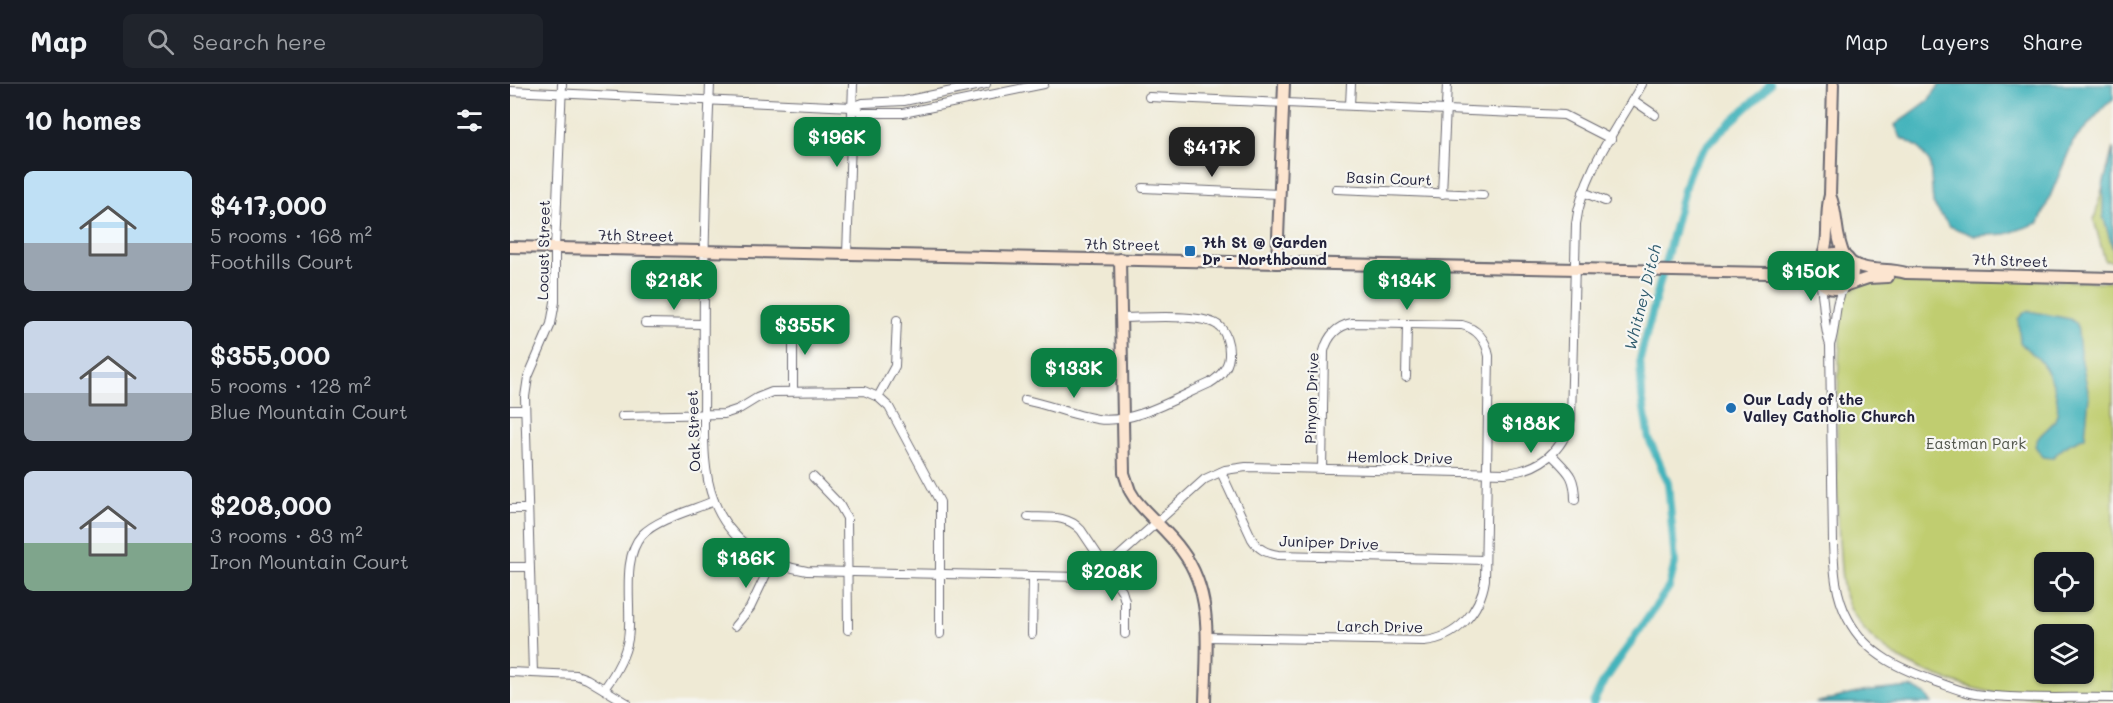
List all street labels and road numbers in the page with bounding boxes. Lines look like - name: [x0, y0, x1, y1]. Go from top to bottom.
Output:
- street label: Basin Court: [1346, 167, 1432, 189]
- street label: Locust Street: [532, 200, 554, 300]
- street label: 7th Street: [598, 224, 674, 246]
- street label: 7th Street: [1084, 233, 1160, 255]
- street label: 7th Street: [1972, 249, 2048, 271]
- street label: Pinyon Drive: [1299, 352, 1323, 444]
- street label: Oak Street: [682, 390, 704, 472]
- street label: Hemlock Drive: [1347, 446, 1453, 468]
- street label: Juniper Drive: [1279, 530, 1379, 554]
- street label: Larch Drive: [1337, 615, 1423, 637]

